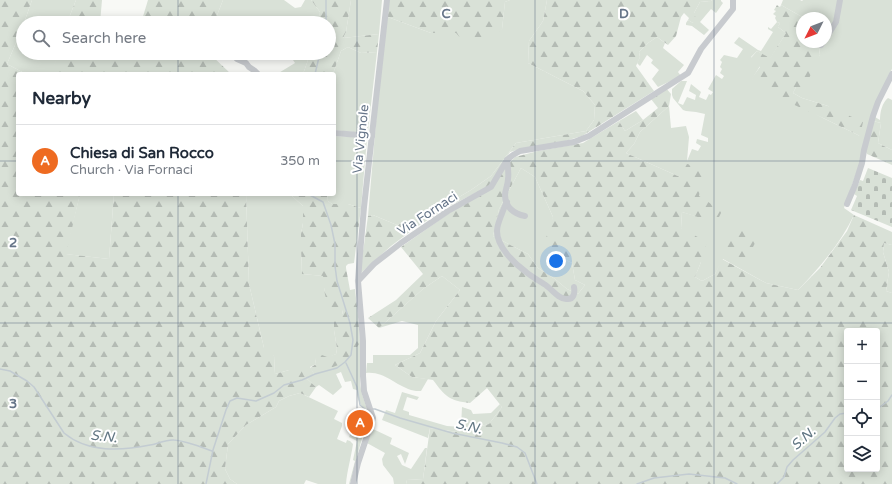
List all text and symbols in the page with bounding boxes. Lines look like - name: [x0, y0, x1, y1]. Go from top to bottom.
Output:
- text: C: [441, 6, 451, 22]
- text: D: [619, 6, 629, 22]
- north arrow: [796, 12, 832, 48]
- search box: [16, 16, 336, 60]
- icon: search: [30, 27, 52, 49]
- text: Search here: [62, 29, 146, 47]
- text: Nearby: [32, 88, 91, 109]
- street label: Via Vignole: [349, 104, 373, 175]
- text: Chiesa di San Rocco: [70, 144, 214, 162]
- text: A: [40, 153, 50, 169]
- text: 350 m: [280, 153, 320, 169]
- text: Church · Via Fornaci: [70, 162, 193, 178]
- street label: Via Fornaci: [394, 188, 461, 239]
- text: 2: [9, 235, 17, 251]
- your location: [546, 251, 566, 271]
- map controls: [844, 328, 880, 472]
- button: +: [844, 328, 880, 364]
- button: −: [844, 364, 880, 400]
- text: 3: [9, 396, 17, 412]
- button: locate: [844, 400, 880, 436]
- pin: A: [347, 408, 373, 438]
- water label: S.N.: [454, 415, 484, 438]
- water label: S.N.: [788, 423, 819, 454]
- water label: S.N.: [90, 427, 118, 446]
- button: layers: [844, 436, 880, 472]

